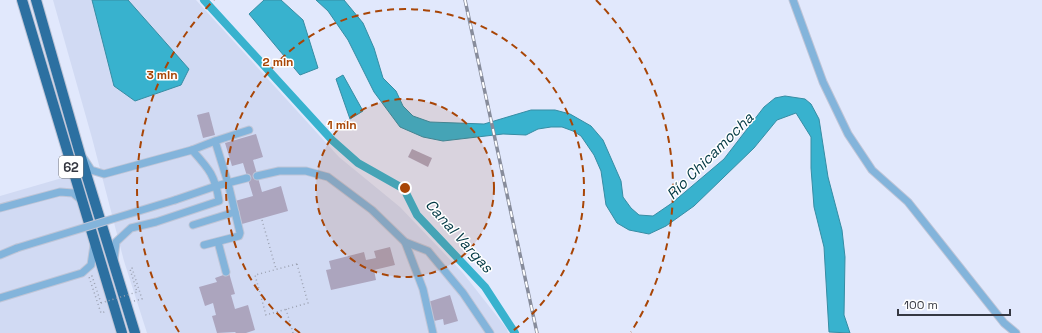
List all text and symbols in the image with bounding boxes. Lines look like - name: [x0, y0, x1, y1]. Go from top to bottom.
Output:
- text: 2 min: [262, 54, 294, 70]
- text: 3 min: [146, 67, 178, 83]
- water label: Río Chicamocha: [662, 108, 757, 203]
- text: 1 min: [327, 117, 357, 133]
- road number: 62: [59, 156, 83, 178]
- centre of rings: [398, 181, 412, 195]
- water label: Canal Vargas: [421, 195, 498, 277]
- scale bar: [898, 291, 1010, 317]
- text: 100 m: [904, 297, 938, 313]

